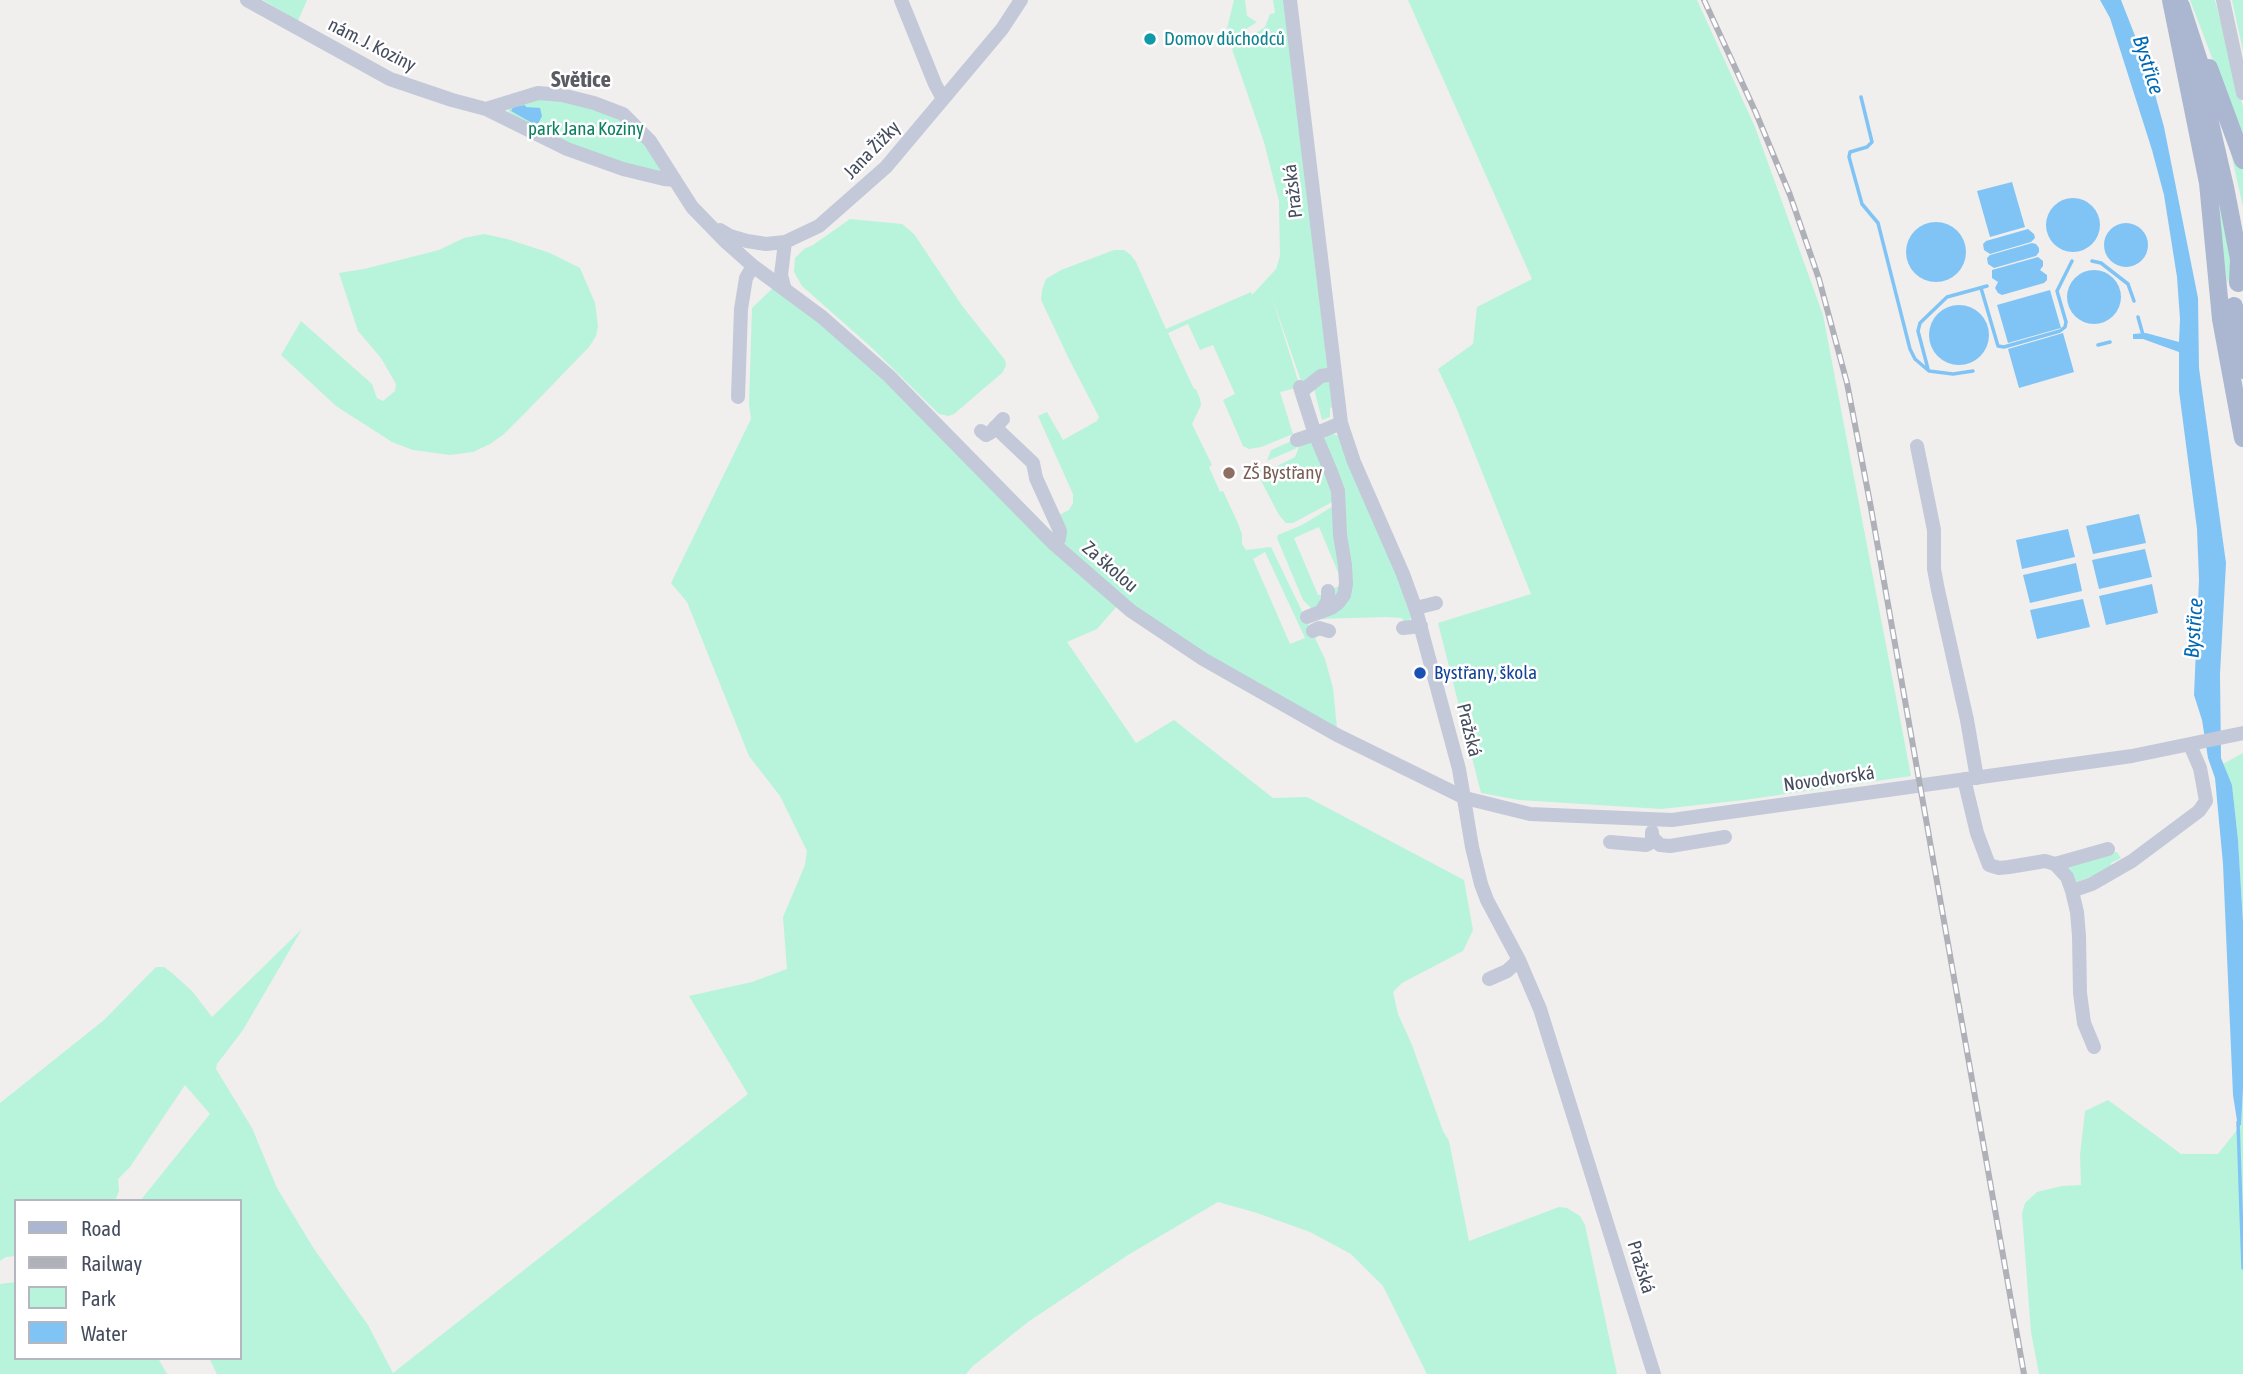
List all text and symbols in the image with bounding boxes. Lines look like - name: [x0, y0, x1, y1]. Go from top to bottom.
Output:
- street label: nám. J. Koziny: [324, 13, 420, 77]
- place label: Domov důchodců: [1164, 28, 1285, 50]
- marker: Domov důchodců: [1142, 31, 1158, 47]
- water label: Bystřice: [2127, 32, 2169, 98]
- district label: Světice: [551, 66, 611, 94]
- street label: Jana Žižky: [839, 116, 905, 184]
- park label: park Jana Koziny: [528, 118, 644, 140]
- street label: Pražská: [1278, 163, 1308, 219]
- place label: ZŠ Bystřany: [1243, 462, 1322, 484]
- marker: ZŠ Bystřany: [1221, 465, 1237, 481]
- street label: Za školou: [1077, 537, 1143, 597]
- water label: Bystřice: [2179, 597, 2209, 659]
- place label: Bystřany, škola: [1434, 662, 1537, 684]
- marker: Bystřany, škola: [1412, 665, 1428, 681]
- street label: Pražská: [1451, 701, 1487, 759]
- street label: Novodvorská: [1782, 761, 1876, 797]
- legend: [14, 1199, 242, 1360]
- text: Road: [81, 1216, 121, 1240]
- street label: Pražská: [1622, 1238, 1660, 1296]
- text: Railway: [81, 1251, 142, 1275]
- text: Park: [81, 1286, 116, 1310]
- text: Water: [81, 1321, 127, 1345]

